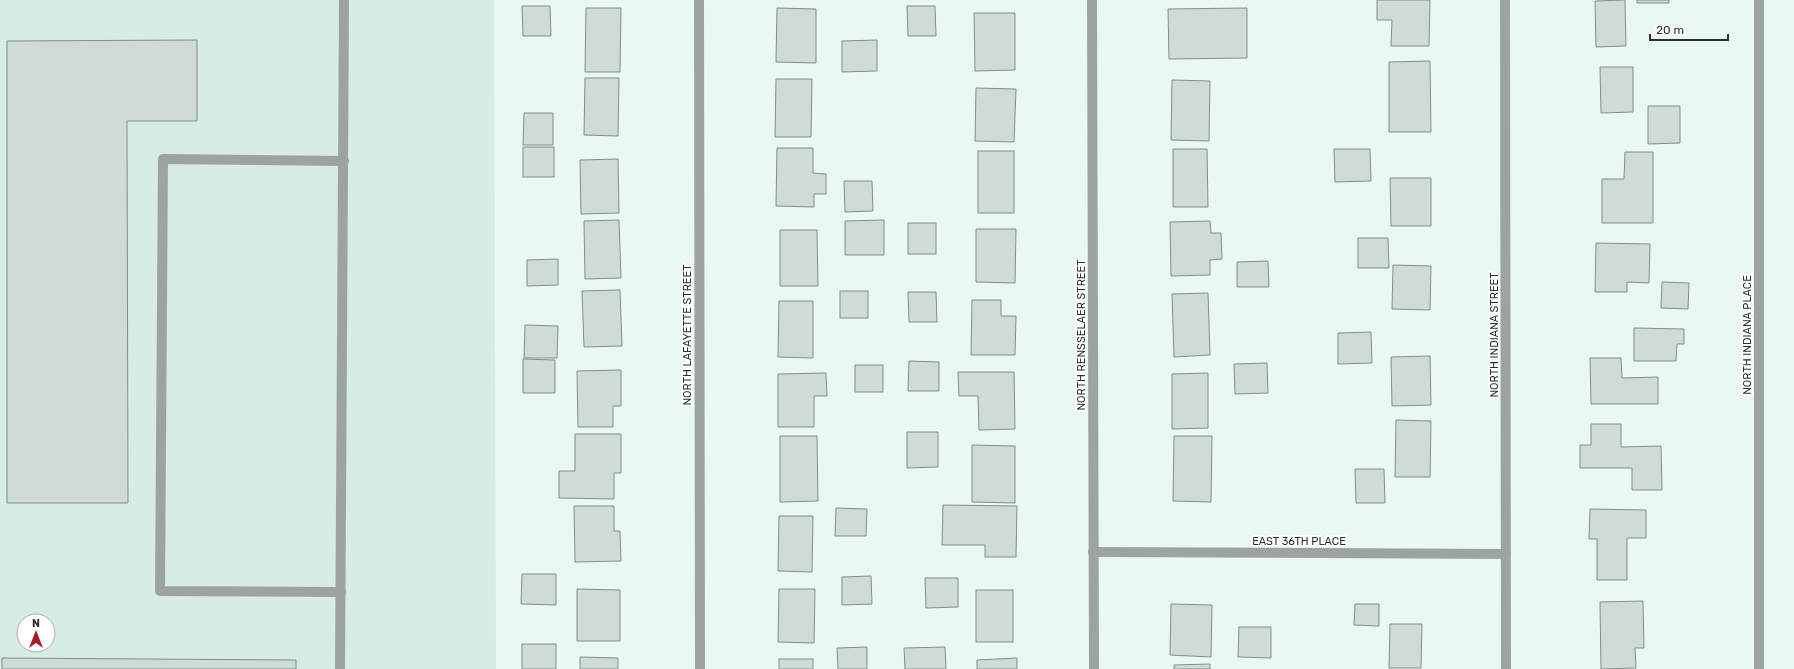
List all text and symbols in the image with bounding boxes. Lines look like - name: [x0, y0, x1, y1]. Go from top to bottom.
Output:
- scale bar: [1650, 16, 1728, 42]
- text: 20 m: [1656, 23, 1684, 37]
- street label: NORTH RENSSELAER STREET: [1075, 259, 1088, 411]
- street label: NORTH LAFAYETTE STREET: [681, 264, 694, 406]
- street label: NORTH INDIANA STREET: [1488, 272, 1501, 398]
- street label: NORTH INDIANA PLACE: [1741, 275, 1754, 395]
- street label: EAST 36TH PLACE: [1252, 535, 1346, 548]
- north arrow: [16, 613, 56, 653]
- text: N: [32, 617, 40, 630]

